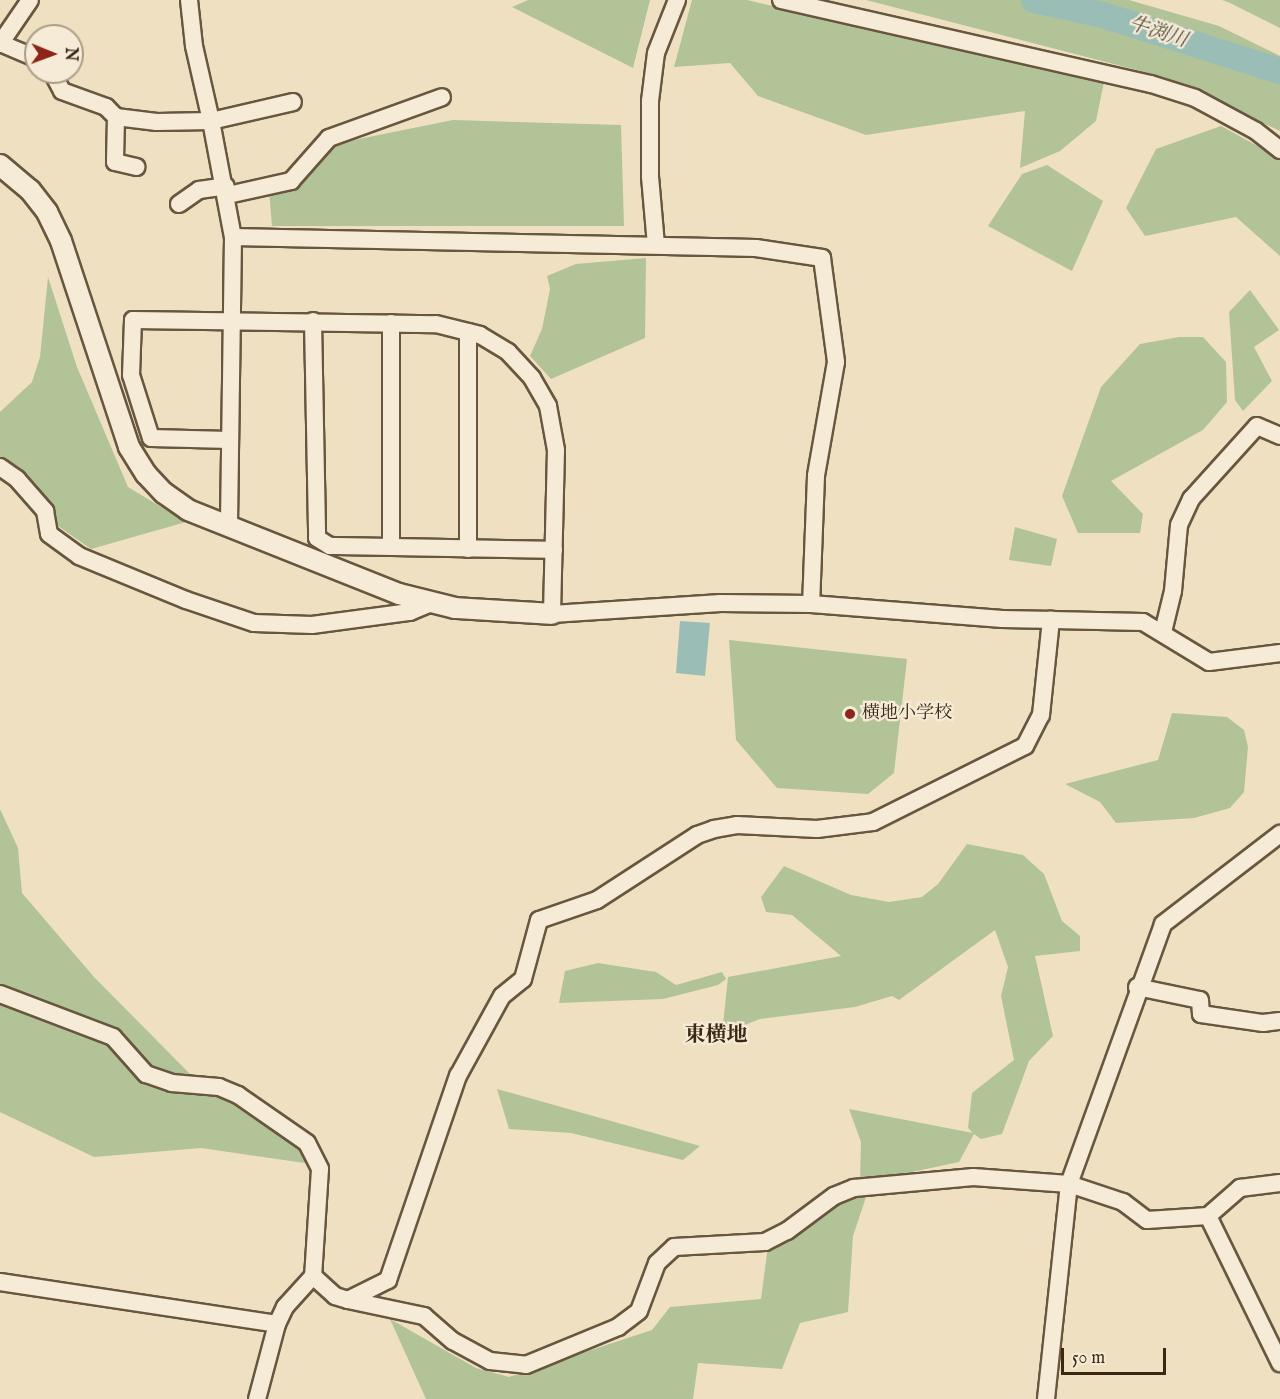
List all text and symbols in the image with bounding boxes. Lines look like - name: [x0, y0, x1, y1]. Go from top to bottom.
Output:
- water label: 牛渕川: [1126, 11, 1190, 53]
- north arrow: [24, 24, 84, 84]
- text: N: [60, 47, 80, 61]
- place label: 横地小学校: [862, 703, 952, 725]
- marker: 横地小学校: [843, 707, 857, 721]
- district label: 東横地: [685, 1023, 747, 1049]
- scale bar: [1064, 1336, 1169, 1374]
- text: 50 m: [1072, 1347, 1105, 1370]

